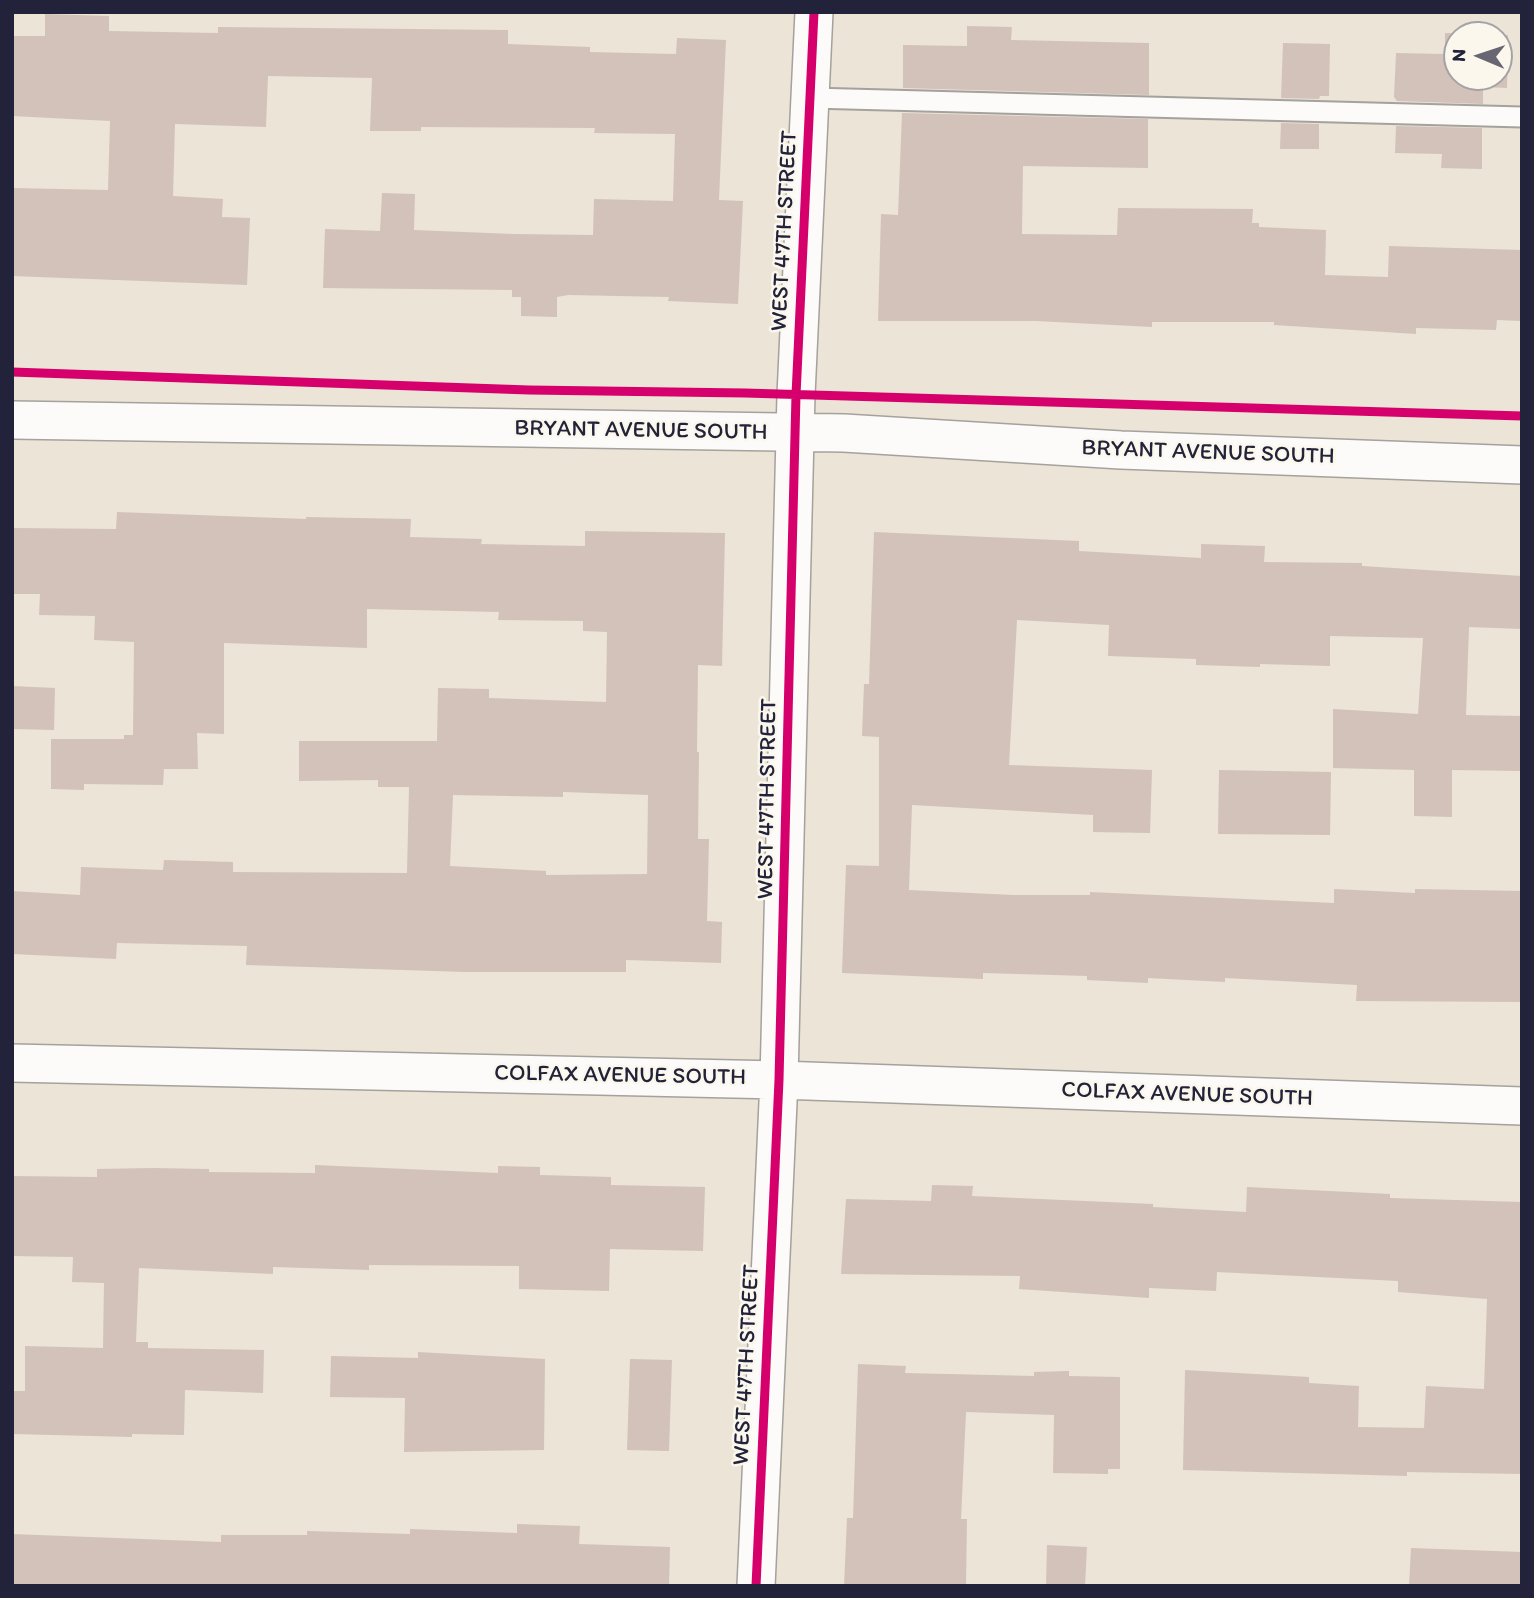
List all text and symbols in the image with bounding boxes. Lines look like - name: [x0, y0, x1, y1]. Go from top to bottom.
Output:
- north arrow: [1443, 21, 1513, 91]
- text: N: [1447, 49, 1470, 62]
- street label: WEST 47TH STREET: [766, 130, 804, 332]
- street label: BRYANT AVENUE SOUTH: [514, 415, 768, 447]
- street label: BRYANT AVENUE SOUTH: [1081, 435, 1335, 471]
- street label: WEST 47TH STREET: [752, 698, 784, 900]
- street label: COLFAX AVENUE SOUTH: [494, 1060, 746, 1092]
- street label: COLFAX AVENUE SOUTH: [1061, 1077, 1313, 1113]
- street label: WEST 47TH STREET: [728, 1264, 766, 1466]

